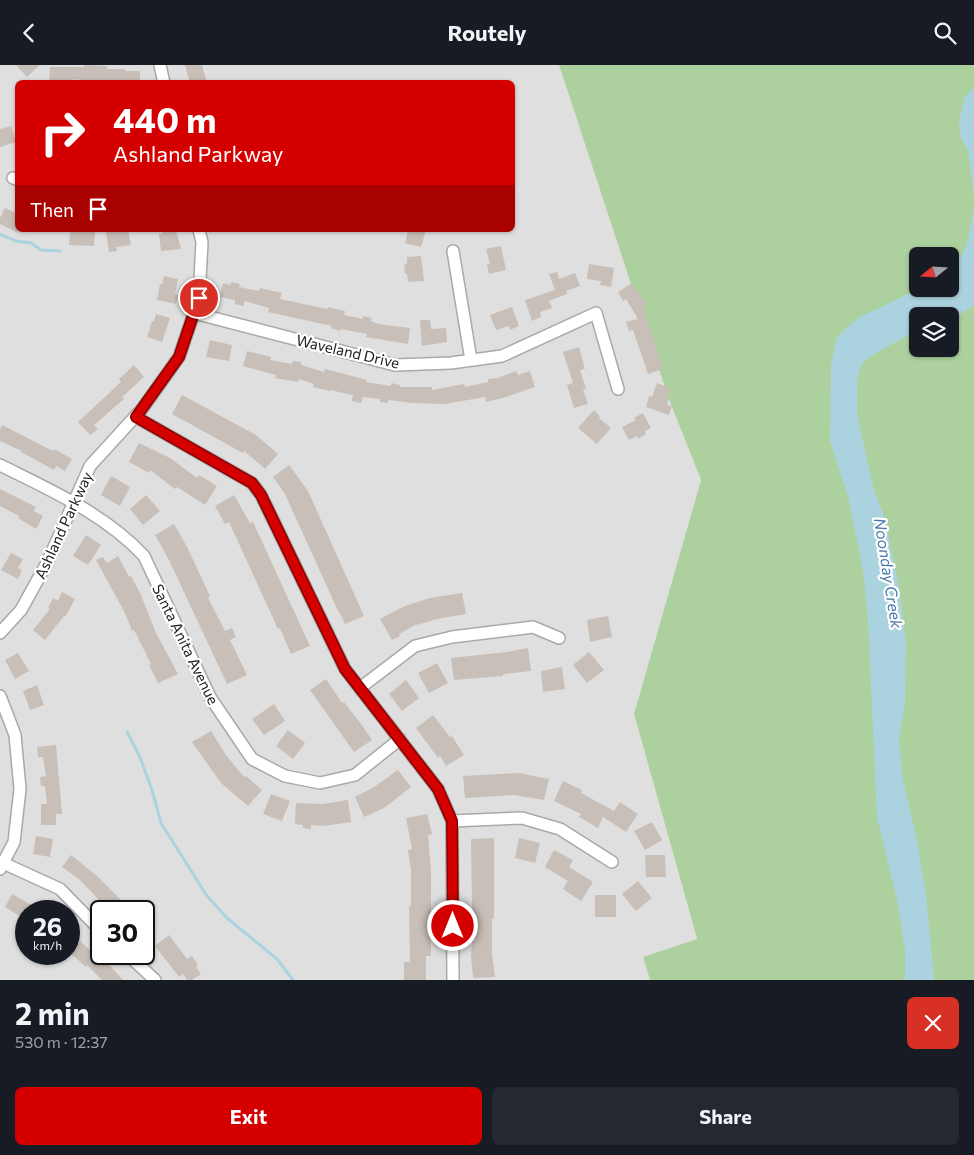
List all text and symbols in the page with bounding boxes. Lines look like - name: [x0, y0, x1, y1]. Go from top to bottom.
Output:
- icon: back: [15, 19, 43, 47]
- text: Routely: [448, 19, 526, 46]
- icon: search: [931, 19, 959, 47]
- text: 440 m: [113, 97, 216, 140]
- icon: right: [30, 100, 95, 165]
- text: Ashland Parkway: [113, 140, 283, 167]
- icon: arrive: [84, 195, 112, 223]
- text: Then: [30, 198, 74, 221]
- north arrow: [909, 247, 959, 297]
- map controls: [909, 247, 959, 357]
- pin: [178, 277, 220, 319]
- icon: arrive: [185, 284, 213, 312]
- button: layers: [909, 307, 959, 357]
- street label: Waveland Drive: [295, 330, 402, 372]
- street label: Ashland Parkway: [30, 468, 96, 581]
- water label: Noonday Creek: [871, 516, 907, 630]
- street label: Santa Anita Avenue: [149, 581, 223, 707]
- position arrow: [426, 899, 478, 951]
- speed limit sign: 30: [90, 900, 155, 965]
- text: 26: [33, 911, 62, 941]
- text: km/h: [33, 938, 62, 952]
- text: 2 min: [15, 994, 90, 1031]
- button: close: [907, 997, 959, 1049]
- text: 530 m · 12:37: [15, 1032, 108, 1051]
- button: Exit: [15, 1087, 482, 1145]
- button: Share: [492, 1087, 959, 1145]

